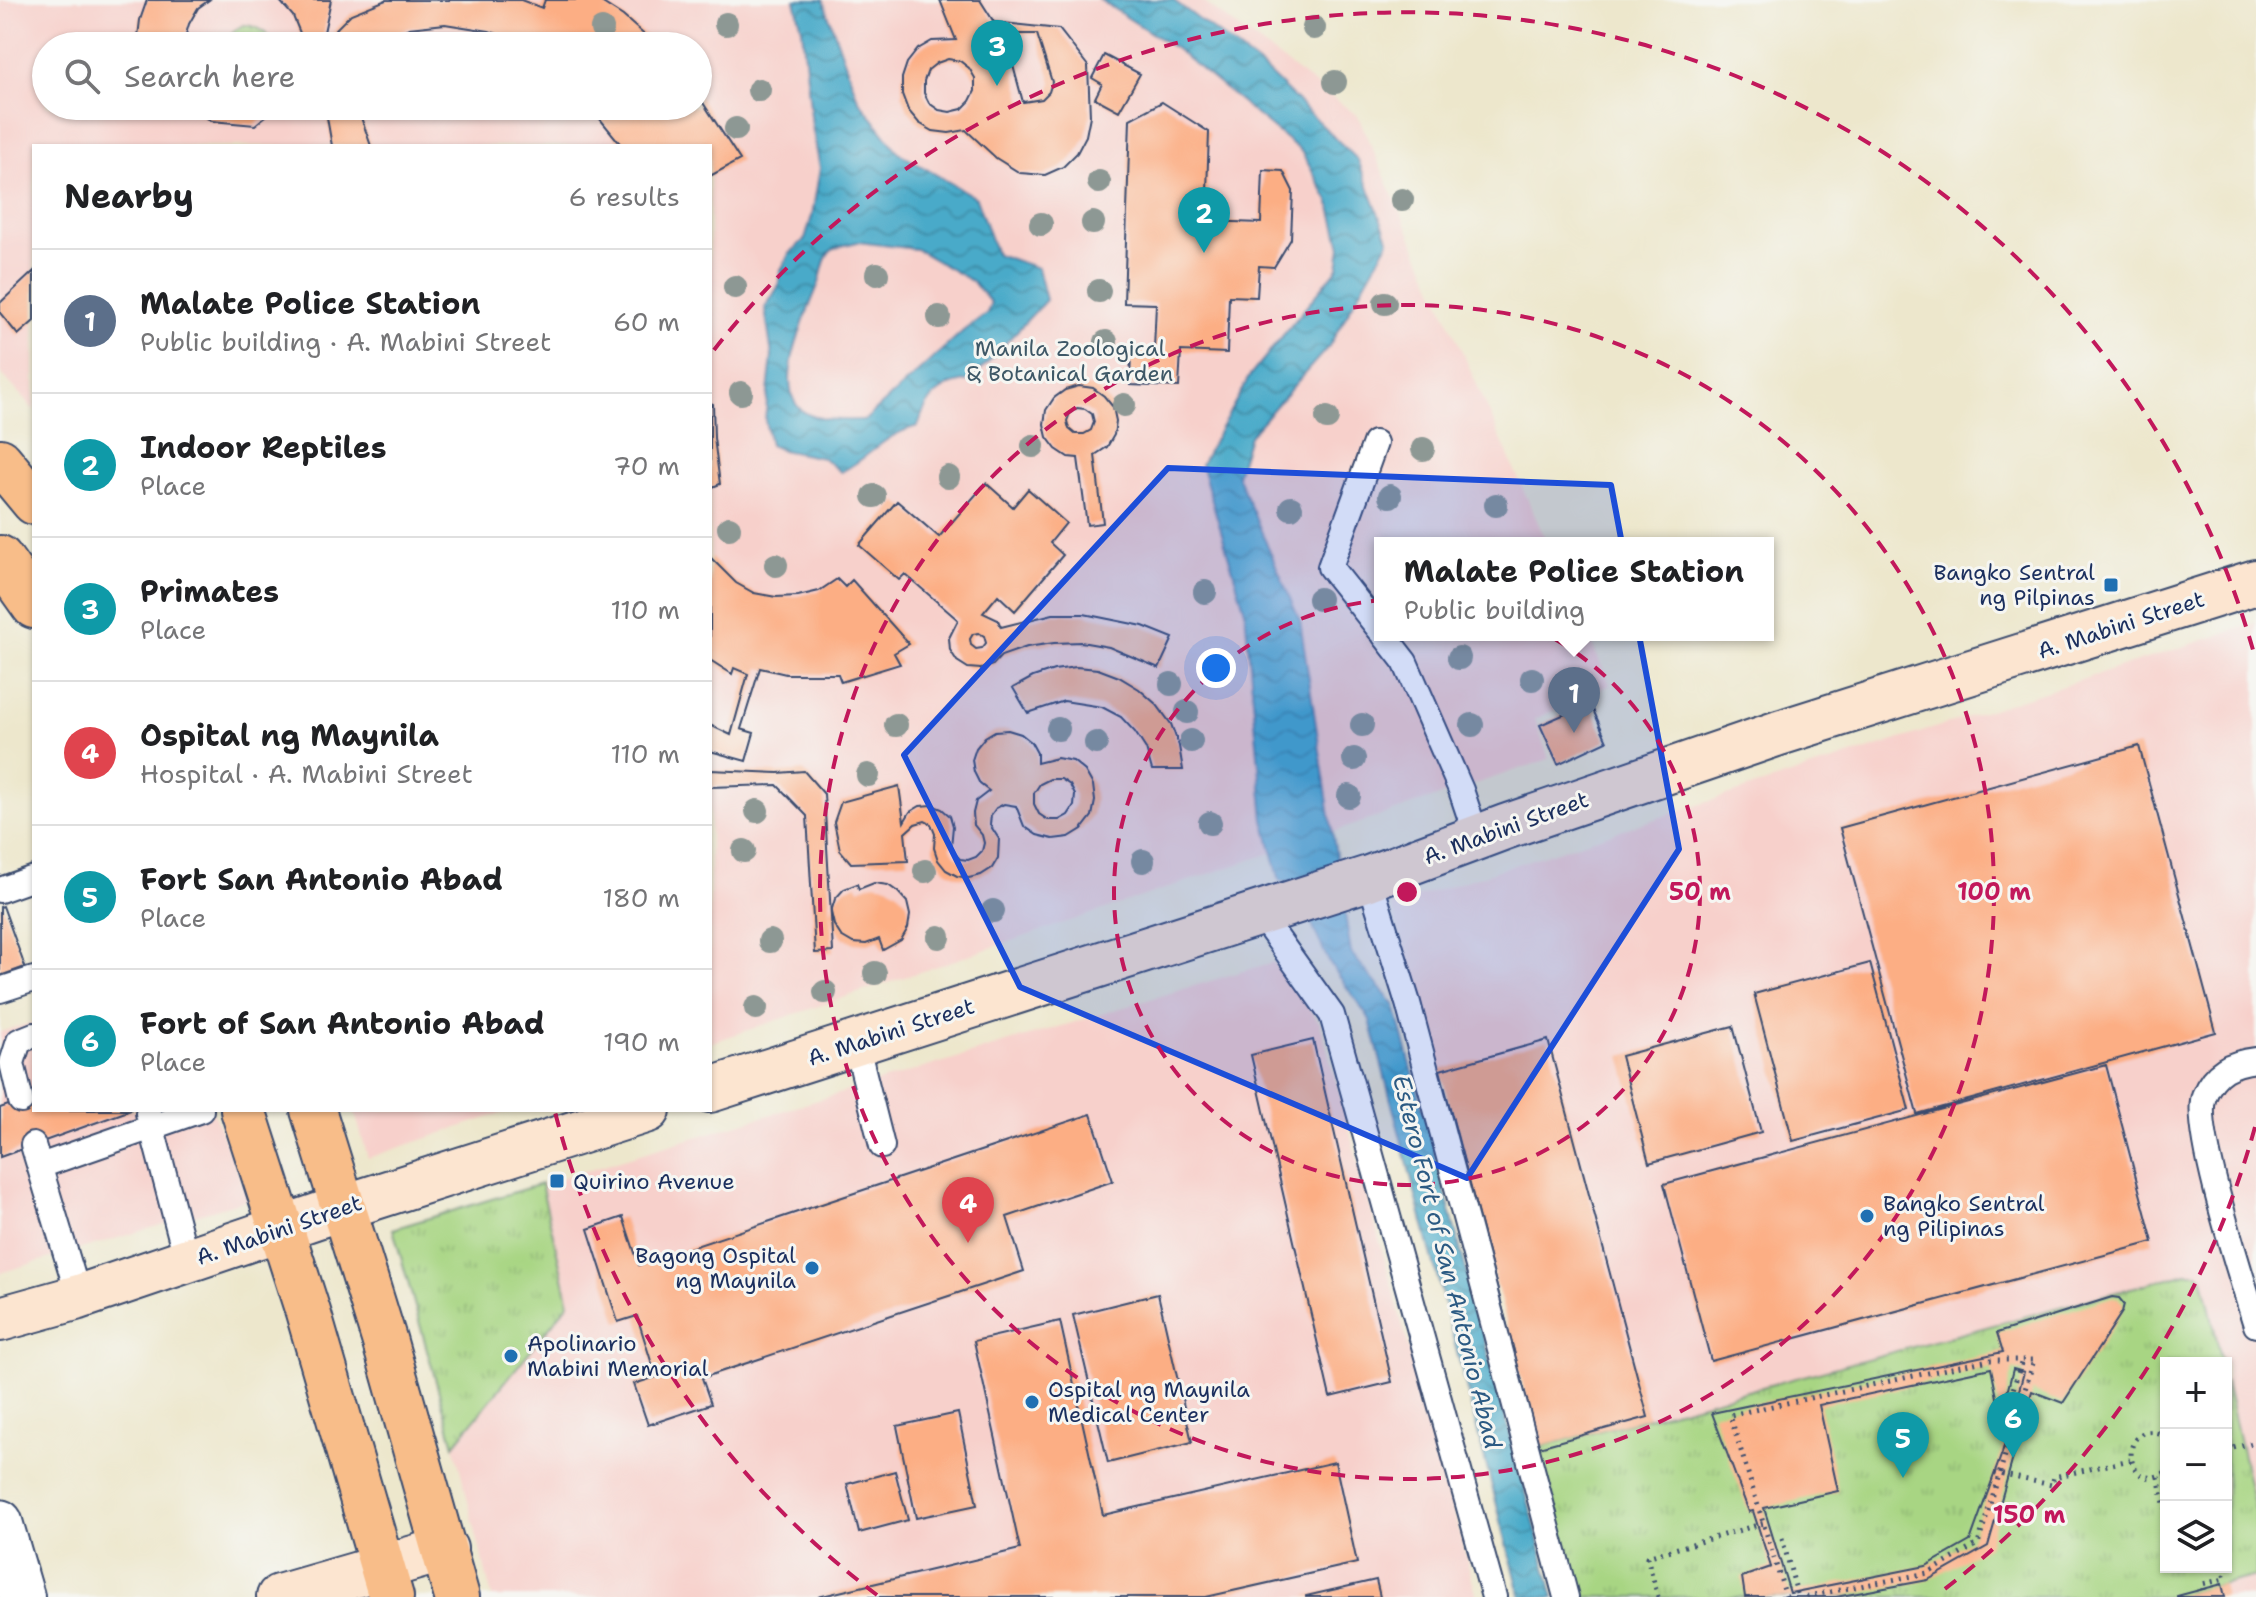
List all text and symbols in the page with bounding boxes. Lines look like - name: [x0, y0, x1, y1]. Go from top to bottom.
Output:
- pin: 3: [971, 20, 1023, 86]
- search box: [32, 32, 712, 120]
- icon: search: [60, 54, 104, 98]
- text: Search here: [124, 56, 295, 97]
- text: Nearby: [64, 173, 194, 219]
- text: 6 results: [568, 179, 680, 214]
- pin: 2: [1178, 187, 1230, 253]
- text: Malate Police Station: [140, 283, 480, 324]
- text: 1: [84, 304, 96, 339]
- text: 60 m: [613, 304, 680, 339]
- text: Public building · A. Mabini Street: [140, 324, 551, 359]
- park label: Manila Zoological & Botanical Garden: [967, 334, 1173, 388]
- text: Indoor Reptiles: [140, 427, 387, 468]
- text: 2: [81, 448, 99, 483]
- text: 70 m: [613, 448, 680, 483]
- text: Place: [140, 468, 206, 503]
- popup: [1374, 537, 1774, 641]
- text: Malate Police Station: [1404, 551, 1744, 592]
- place label: Bangko Sentral ng Pilpinas: [1934, 558, 2095, 612]
- text: Primates: [140, 571, 279, 612]
- marker: Bangko Sentral ng Pilpinas: [2102, 576, 2120, 594]
- street label: A. Mabini Street: [2034, 584, 2208, 666]
- text: 3: [81, 592, 99, 627]
- text: 110 m: [610, 592, 680, 627]
- text: Public building: [1404, 592, 1585, 627]
- text: Place: [140, 612, 206, 647]
- your location: [1196, 648, 1236, 688]
- pin: 1: [1548, 667, 1600, 733]
- text: Ospital ng Maynila: [140, 715, 439, 756]
- text: 4: [81, 736, 99, 771]
- text: 110 m: [610, 736, 680, 771]
- text: Hospital · A. Mabini Street: [140, 756, 473, 791]
- street label: A. Mabini Street: [1420, 785, 1592, 871]
- text: Fort San Antonio Abad: [140, 859, 503, 900]
- text: 50 m: [1669, 876, 1731, 908]
- text: 100 m: [1957, 876, 2031, 908]
- centre of rings: [1393, 878, 1421, 906]
- text: 5: [82, 880, 98, 915]
- text: 180 m: [602, 880, 680, 915]
- text: Place: [140, 900, 206, 935]
- street label: A. Mabini Street: [804, 991, 978, 1073]
- text: Fort of San Antonio Abad: [140, 1003, 545, 1044]
- text: 6: [81, 1024, 99, 1059]
- text: 190 m: [603, 1024, 680, 1059]
- text: Place: [140, 1044, 206, 1079]
- water label: Estero Fort of San Antonio Abad: [1385, 1072, 1509, 1453]
- place label: Quirino Avenue: [573, 1167, 735, 1196]
- marker: Quirino Avenue: [548, 1172, 566, 1190]
- pin: 4: [942, 1177, 994, 1243]
- street label: A. Mabini Street: [192, 1188, 366, 1272]
- place label: Bangko Sentral ng Pilipinas: [1883, 1189, 2045, 1243]
- marker: Bangko Sentral ng Pilipinas: [1858, 1207, 1876, 1225]
- place label: Bagong Ospital ng Maynila: [635, 1241, 796, 1295]
- marker: Bagong Ospital ng Maynila: [803, 1259, 821, 1277]
- place label: Apolinario Mabini Memorial: [527, 1329, 709, 1383]
- marker: Apolinario Mabini Memorial: [502, 1347, 520, 1365]
- map controls: [2160, 1357, 2232, 1573]
- button: +: [2160, 1357, 2232, 1429]
- place label: Ospital ng Maynila Medical Center: [1048, 1375, 1250, 1429]
- pin: 6: [1987, 1392, 2039, 1458]
- marker: Ospital ng Maynila Medical Center: [1023, 1393, 1041, 1411]
- pin: 5: [1877, 1412, 1929, 1478]
- button: −: [2160, 1429, 2232, 1501]
- text: 150 m: [1993, 1499, 2065, 1531]
- button: layers: [2160, 1501, 2232, 1573]

